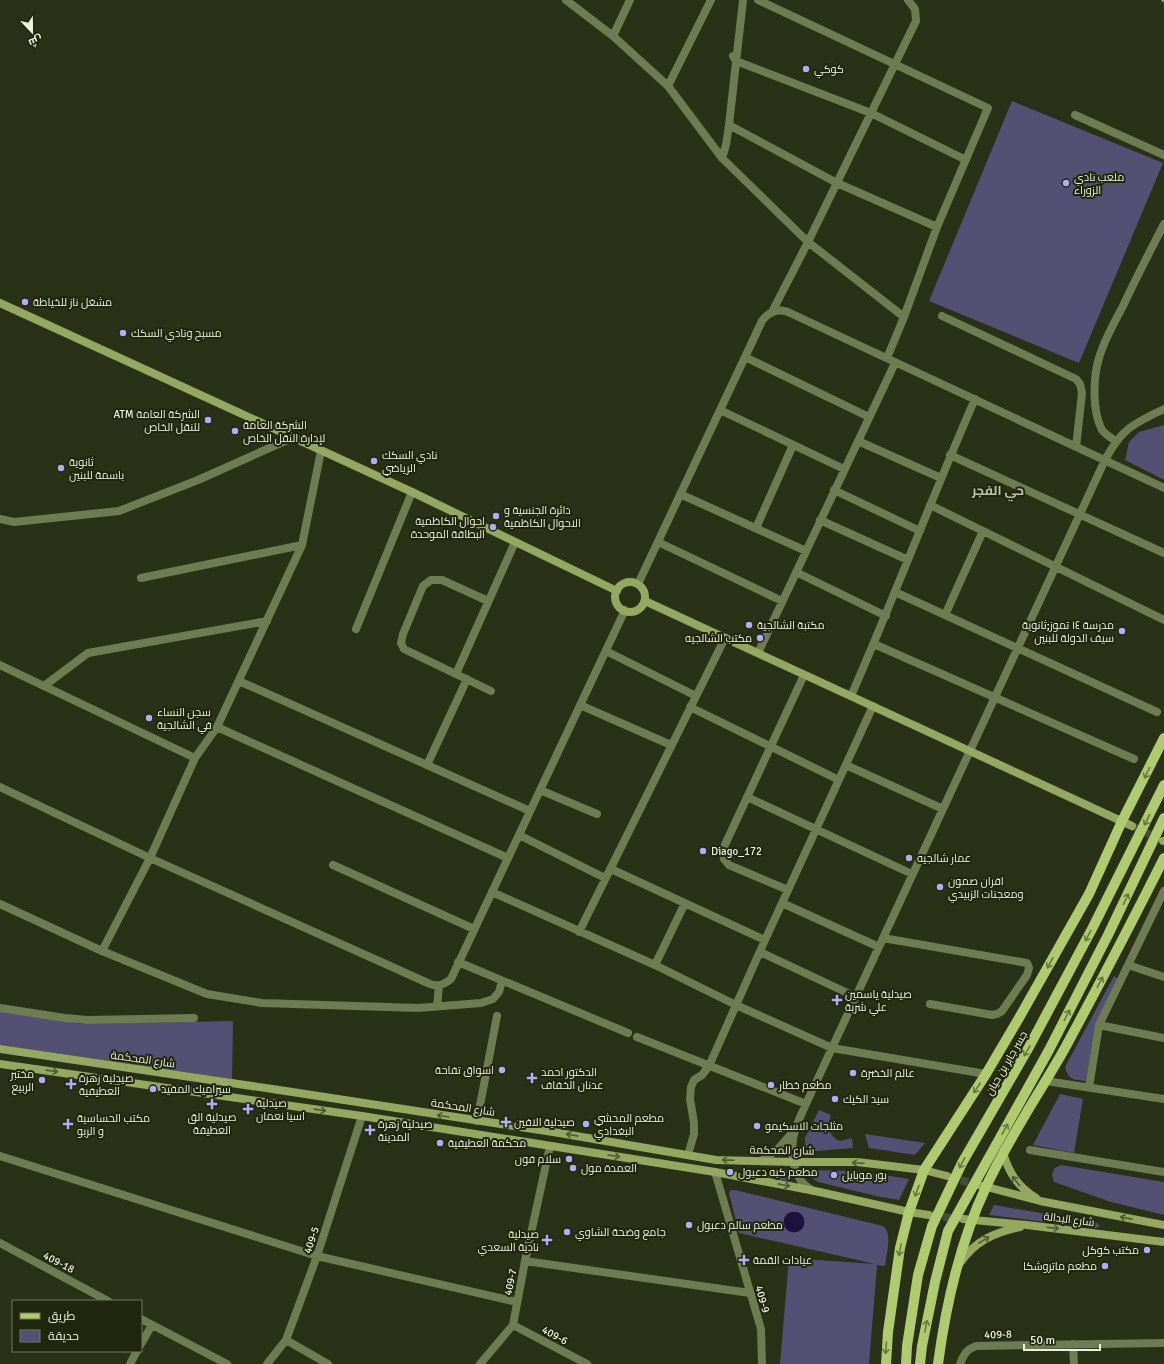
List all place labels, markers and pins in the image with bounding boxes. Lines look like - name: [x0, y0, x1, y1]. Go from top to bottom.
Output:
- place label: كوكي: [814, 63, 844, 78]
- marker: كوكي: [801, 64, 811, 74]
- place label: ملعب نادي الزوراء: [1074, 171, 1124, 197]
- marker: ملعب نادي الزوراء: [1061, 178, 1071, 188]
- place label: مشغل ناز للخياطة: [33, 296, 112, 309]
- marker: مشغل ناز للخياطة: [20, 297, 30, 307]
- place label: مسبح ونادي السكك: [131, 327, 222, 342]
- marker: مسبح ونادي السكك: [118, 328, 128, 338]
- place label: ATM الشركة العامة للنقل الخاص: [114, 408, 200, 434]
- marker: ATM الشركة العامة للنقل الخاص: [203, 415, 213, 425]
- place label: الشركة العامة لإدارة النقل الخاص: [243, 419, 325, 445]
- marker: الشركة العامة لإدارة النقل الخاص: [230, 426, 240, 436]
- place label: نادي السكك الرياضي: [382, 449, 438, 476]
- place label: ثانوية باسمة للبنين: [69, 456, 124, 482]
- marker: نادي السكك الرياضي: [369, 456, 379, 466]
- marker: ثانوية باسمة للبنين: [56, 463, 66, 473]
- place label: دائرة الجنسية و الاحوال الكاظمية: [504, 504, 581, 530]
- marker: دائرة الجنسية و الاحوال الكاظمية: [491, 511, 501, 521]
- place label: احوال الكاظمية البطاقة الموحدة: [411, 515, 485, 541]
- marker: احوال الكاظمية البطاقة الموحدة: [488, 522, 498, 532]
- place label: مكتبة الشالجية: [757, 619, 825, 632]
- place label: مدرسة ١٤ تموز;ثانوية سيف الدولة للبنين: [1022, 619, 1114, 645]
- marker: مكتبة الشالجية: [744, 620, 754, 630]
- marker: مدرسة ١٤ تموز;ثانوية سيف الدولة للبنين: [1117, 626, 1127, 636]
- place label: مكتب الشالجيه: [685, 632, 752, 645]
- marker: مكتب الشالجيه: [755, 633, 765, 643]
- place label: سجن النساء في الشالجية: [157, 706, 212, 734]
- marker: سجن النساء في الشالجية: [144, 713, 154, 723]
- place label: Diago_172: [711, 845, 762, 858]
- marker: Diago_172: [698, 846, 708, 856]
- place label: عمار شالجيه: [917, 852, 971, 865]
- marker: عمار شالجيه: [904, 853, 914, 863]
- place label: افران صمون ومعجنات الزبيدي: [948, 875, 1023, 903]
- marker: افران صمون ومعجنات الزبيدي: [935, 882, 945, 892]
- place label: صيدلية ياسمين علي شربة: [845, 988, 912, 1016]
- marker: صيدلية ياسمين علي شربة: [832, 995, 842, 1005]
- place label: اسواق تفاحة: [435, 1064, 494, 1077]
- marker: اسواق تفاحة: [497, 1065, 507, 1075]
- place label: الدكتور احمد عدنان الخفاف: [541, 1066, 604, 1092]
- place label: عالم الخضرة: [861, 1067, 915, 1081]
- place label: مختبر الربيع: [10, 1068, 34, 1095]
- marker: عالم الخضرة: [848, 1068, 858, 1078]
- place label: صيدلية زهرة العطيفية: [79, 1072, 134, 1098]
- marker: الدكتور احمد عدنان الخفاف: [526, 1072, 538, 1084]
- marker: مختبر الربيع: [37, 1075, 47, 1085]
- marker: صيدلية زهرة العطيفية: [66, 1079, 76, 1089]
- place label: مطعم خطار: [778, 1079, 831, 1093]
- marker: مطعم خطار: [766, 1080, 776, 1090]
- place label: سيراميك المفيد: [161, 1083, 231, 1096]
- marker: سيراميك المفيد: [148, 1084, 158, 1094]
- place label: سيد الكيك: [843, 1093, 889, 1106]
- marker: سيد الكيك: [830, 1094, 840, 1104]
- place label: صيدلية اسيا نعمان: [256, 1097, 305, 1123]
- marker: صيدلية الق العطيفة: [207, 1099, 217, 1109]
- marker: صيدلية اسيا نعمان: [243, 1104, 253, 1114]
- place label: صيدلية الق العطيفة: [187, 1111, 237, 1137]
- place label: مكتب الحساسية و الربو: [77, 1112, 150, 1138]
- place label: مطعم المحشي البغدادي: [594, 1112, 664, 1140]
- place label: صيدلية الافين: [514, 1116, 575, 1129]
- marker: صيدلية الافين: [501, 1117, 511, 1127]
- marker: مكتب الحساسية و الربو: [62, 1118, 74, 1130]
- place label: صيدلية زهرة المدينة: [378, 1118, 433, 1144]
- marker: مطعم المحشي البغدادي: [581, 1119, 591, 1129]
- place label: مثلجات الاسكيمو: [765, 1120, 843, 1133]
- marker: مثلجات الاسكيمو: [752, 1121, 762, 1131]
- marker: صيدلية زهرة المدينة: [365, 1125, 375, 1135]
- place label: محكمة العطيفية: [448, 1137, 526, 1150]
- marker: محكمة العطيفية: [435, 1138, 445, 1148]
- place label: سلام فون: [515, 1153, 561, 1167]
- marker: سلام فون: [564, 1154, 574, 1164]
- place label: العمدة مول: [581, 1162, 637, 1175]
- marker: العمدة مول: [568, 1163, 578, 1173]
- place label: مطعم كبه دعبول: [738, 1166, 818, 1180]
- marker: مطعم كبه دعبول: [725, 1167, 735, 1177]
- place label: بور موبايل: [842, 1169, 887, 1182]
- marker: بور موبايل: [829, 1170, 839, 1180]
- place label: مطعم سالم دعبول: [697, 1219, 783, 1233]
- marker: مطعم سالم دعبول: [684, 1220, 694, 1230]
- place label: جامع وضحة الشاوي: [575, 1226, 666, 1241]
- marker: جامع وضحة الشاوي: [562, 1227, 572, 1237]
- place label: صيدلية نادية السعدي: [478, 1228, 539, 1256]
- marker: صيدلية نادية السعدي: [542, 1235, 552, 1245]
- place label: مكتب كوكل: [1082, 1244, 1139, 1257]
- marker: مكتب كوكل: [1142, 1245, 1152, 1255]
- marker: عيادات القمة: [738, 1254, 750, 1266]
- place label: عيادات القمة: [753, 1254, 812, 1267]
- place label: مطعم ماتروشكا: [1023, 1260, 1097, 1274]
- marker: مطعم ماتروشكا: [1100, 1261, 1110, 1271]

